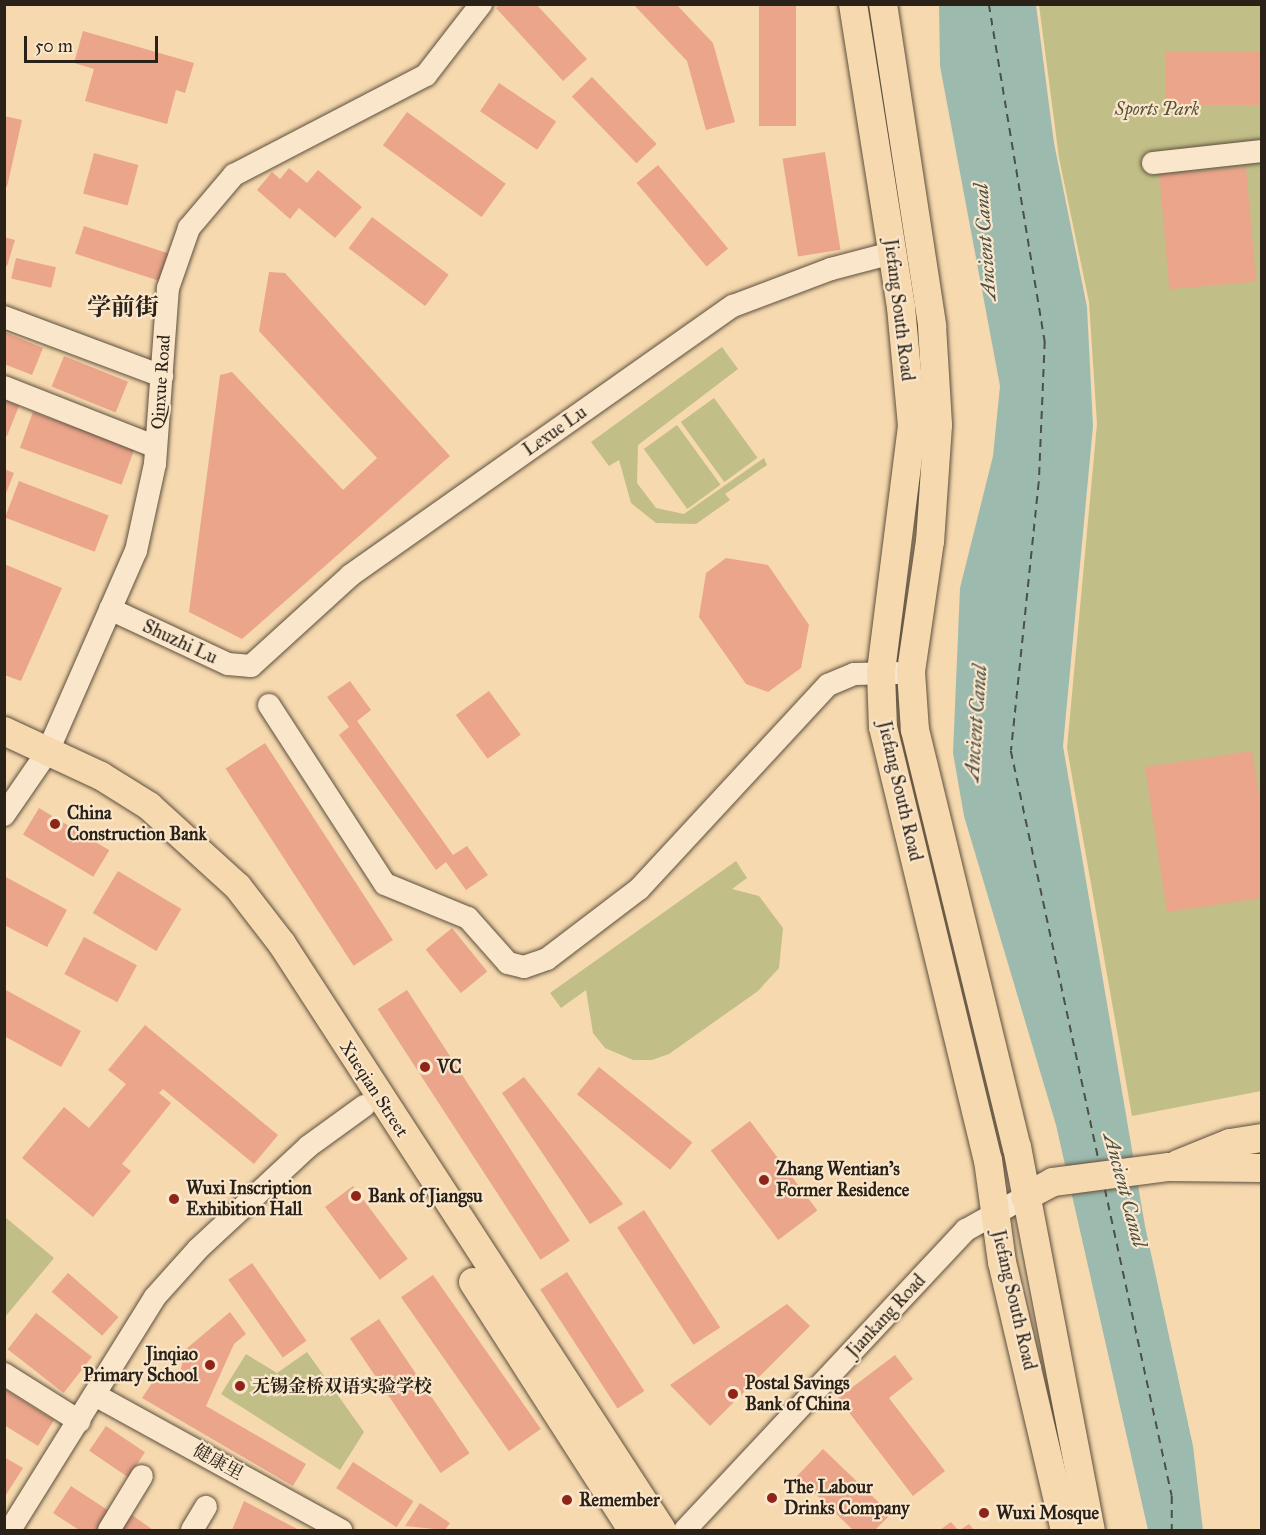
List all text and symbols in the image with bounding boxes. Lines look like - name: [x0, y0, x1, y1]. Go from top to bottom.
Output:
- scale bar: [27, 24, 160, 62]
- text: 50 m: [35, 35, 73, 57]
- park label: Sports Park: [1115, 98, 1199, 120]
- water label: Ancient Canal: [969, 183, 1001, 301]
- street label: Jiefang South Road: [880, 238, 918, 382]
- district label: 学前街: [87, 294, 159, 322]
- street label: Qinxue Road: [147, 334, 175, 430]
- street label: Lexue Lu: [519, 401, 591, 461]
- street label: Shuzhi Lu: [139, 615, 221, 669]
- water label: Ancient Canal: [960, 664, 992, 782]
- street label: Jiefang South Road: [873, 719, 927, 863]
- place label: China Construction Bank: [67, 803, 207, 846]
- marker: China Construction Bank: [48, 817, 62, 831]
- street label: Xueqian Street: [335, 1037, 413, 1141]
- place label: VC: [437, 1056, 462, 1078]
- marker: VC: [418, 1060, 432, 1074]
- water label: Ancient Canal: [1098, 1130, 1152, 1250]
- place label: Zhang Wentian's Former Residence: [776, 1159, 909, 1202]
- marker: Zhang Wentian's Former Residence: [757, 1173, 771, 1187]
- place label: Wuxi Inscription Exhibition Hall: [186, 1178, 312, 1220]
- place label: Bank of Jiangsu: [368, 1185, 483, 1207]
- marker: Bank of Jiangsu: [349, 1189, 363, 1203]
- marker: Wuxi Inscription Exhibition Hall: [167, 1192, 181, 1206]
- street label: Jiefang South Road: [987, 1228, 1041, 1372]
- street label: Jiankang Road: [842, 1270, 930, 1362]
- place label: Jinqiao Primary School: [83, 1344, 198, 1386]
- marker: Jinqiao Primary School: [203, 1358, 217, 1372]
- place label: Postal Savings Bank of China: [745, 1373, 850, 1416]
- place label: 无锡金桥双语实验学校: [252, 1375, 432, 1397]
- marker: 无锡金桥双语实验学校: [233, 1379, 247, 1393]
- marker: Postal Savings Bank of China: [726, 1387, 740, 1401]
- street label: 健康里: [189, 1439, 247, 1485]
- place label: The Labour Drinks Company: [784, 1477, 909, 1520]
- place label: Remember: [579, 1489, 660, 1511]
- marker: The Labour Drinks Company: [765, 1491, 779, 1505]
- marker: Remember: [560, 1493, 574, 1507]
- place label: Wuxi Mosque: [996, 1502, 1099, 1524]
- marker: Wuxi Mosque: [977, 1506, 991, 1520]

